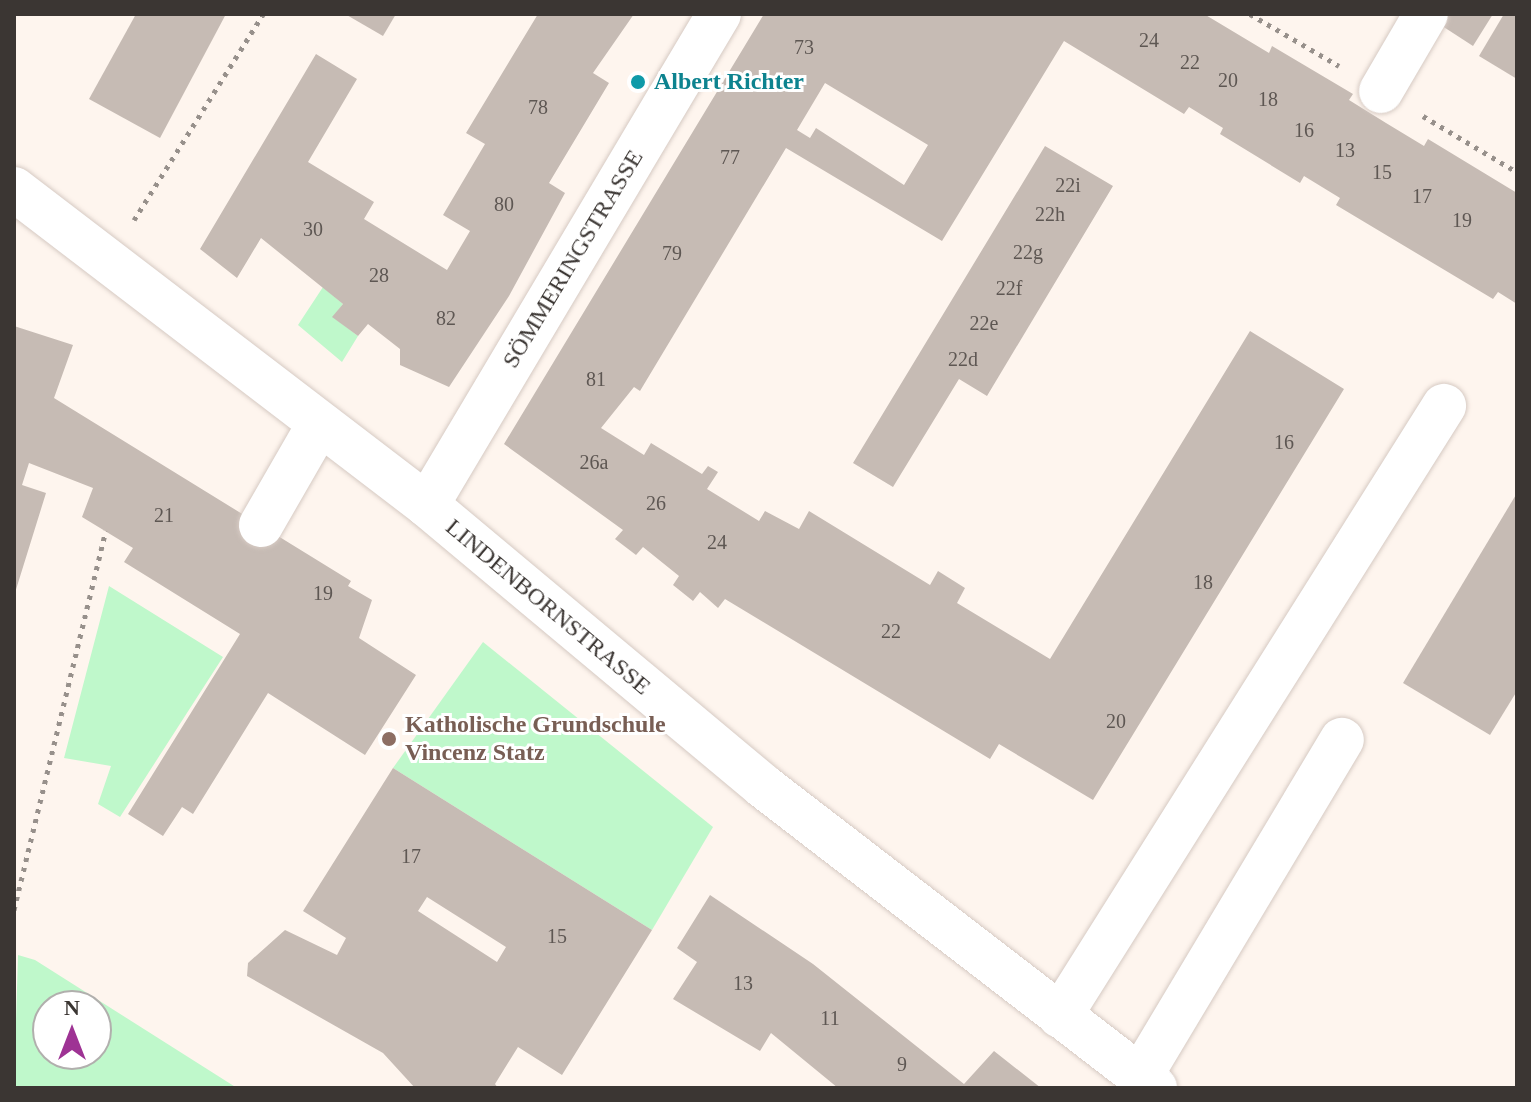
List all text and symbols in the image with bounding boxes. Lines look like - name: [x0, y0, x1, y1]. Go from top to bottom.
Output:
- house number: 24: [1139, 28, 1159, 52]
- house number: 73: [794, 35, 814, 59]
- house number: 22: [1180, 50, 1200, 74]
- place label: Albert Richter: [654, 68, 804, 96]
- house number: 20: [1218, 68, 1238, 92]
- marker: Albert Richter: [629, 73, 647, 91]
- house number: 18: [1258, 87, 1278, 111]
- house number: 78: [528, 95, 548, 119]
- house number: 16: [1294, 118, 1314, 142]
- house number: 13: [1335, 138, 1355, 162]
- street label: SÖMMERINGSTRASSE: [496, 145, 650, 373]
- house number: 77: [720, 145, 740, 169]
- house number: 15: [1372, 160, 1392, 184]
- house number: 22i: [1055, 173, 1081, 197]
- house number: 17: [1412, 184, 1432, 208]
- house number: 80: [494, 192, 514, 216]
- house number: 22h: [1035, 202, 1065, 226]
- house number: 19: [1452, 208, 1472, 232]
- house number: 30: [303, 217, 323, 241]
- house number: 22g: [1013, 240, 1043, 264]
- house number: 79: [662, 241, 682, 265]
- house number: 28: [369, 263, 389, 287]
- house number: 22f: [996, 276, 1022, 300]
- house number: 82: [436, 306, 456, 330]
- house number: 22e: [970, 311, 998, 335]
- house number: 22d: [948, 347, 978, 371]
- house number: 81: [586, 367, 606, 391]
- house number: 16: [1274, 430, 1294, 454]
- house number: 26a: [580, 450, 608, 474]
- house number: 26: [646, 491, 666, 515]
- house number: 21: [154, 503, 174, 527]
- street label: LINDENBORNSTRASSE: [440, 513, 656, 701]
- house number: 24: [707, 530, 727, 554]
- house number: 18: [1193, 570, 1213, 594]
- house number: 19: [313, 581, 333, 605]
- house number: 22: [881, 619, 901, 643]
- house number: 20: [1106, 709, 1126, 733]
- place label: Katholische Grundschule Vincenz Statz: [405, 711, 666, 767]
- marker: Katholische Grundschule Vincenz Statz: [380, 730, 398, 748]
- house number: 17: [401, 844, 421, 868]
- house number: 15: [547, 924, 567, 948]
- house number: 13: [733, 971, 753, 995]
- north arrow: [32, 990, 112, 1070]
- text: N: [64, 995, 80, 1020]
- house number: 11: [820, 1006, 840, 1030]
- house number: 9: [897, 1052, 907, 1076]

